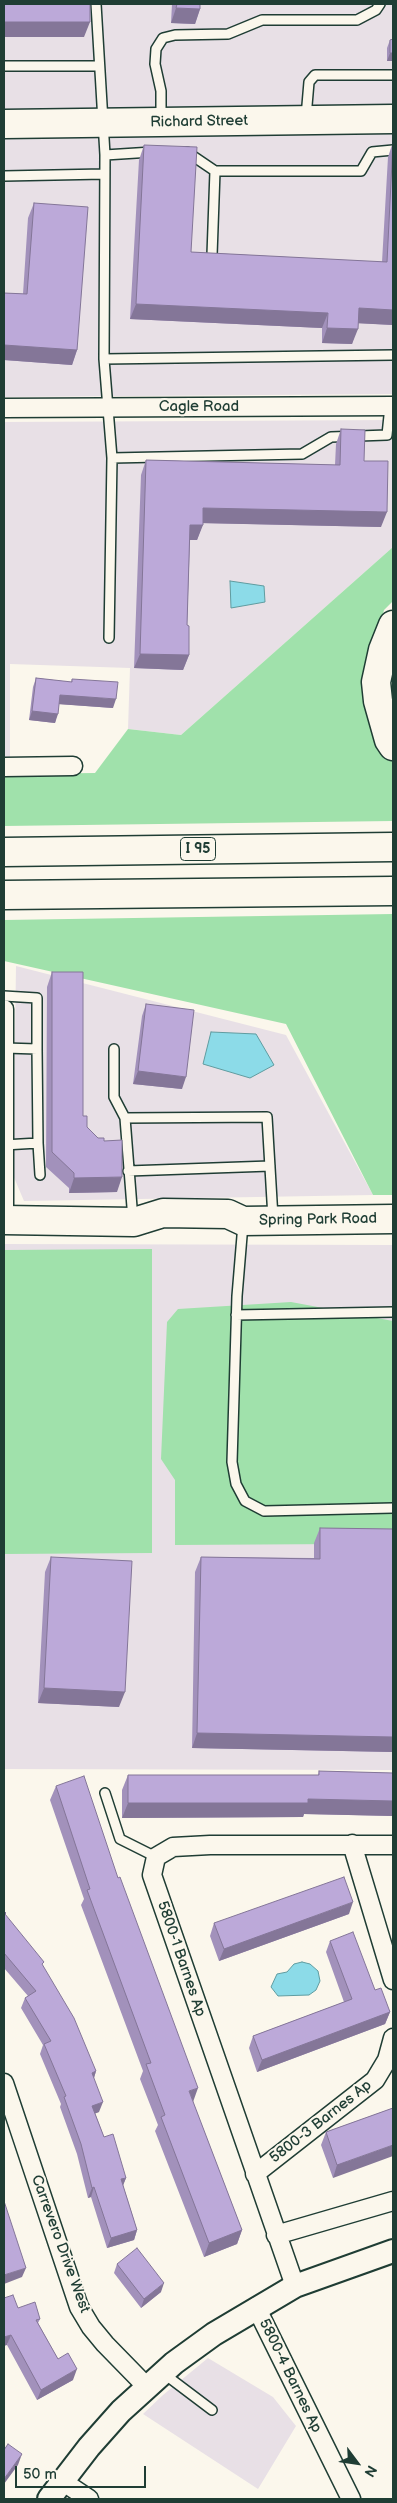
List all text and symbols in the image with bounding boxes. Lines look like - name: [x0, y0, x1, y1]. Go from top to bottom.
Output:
- street label: Richard Street: [150, 112, 248, 132]
- street label: Cagle Road: [159, 398, 239, 416]
- road number: I 95: [180, 838, 216, 861]
- street label: Spring Park Road: [259, 1210, 377, 1230]
- street label: 5800-1 Barnes Ap: [153, 1899, 209, 2019]
- street label: 5800-3 Barnes Ap: [266, 2077, 376, 2167]
- street label: Carrevero Drive West: [27, 2173, 93, 2315]
- street label: 5800-4 Barnes Ap: [255, 2316, 325, 2436]
- north arrow: [332, 2438, 382, 2488]
- scale bar: [18, 2456, 149, 2488]
- text: N: [360, 2462, 380, 2480]
- text: 50 m: [23, 2465, 57, 2484]

